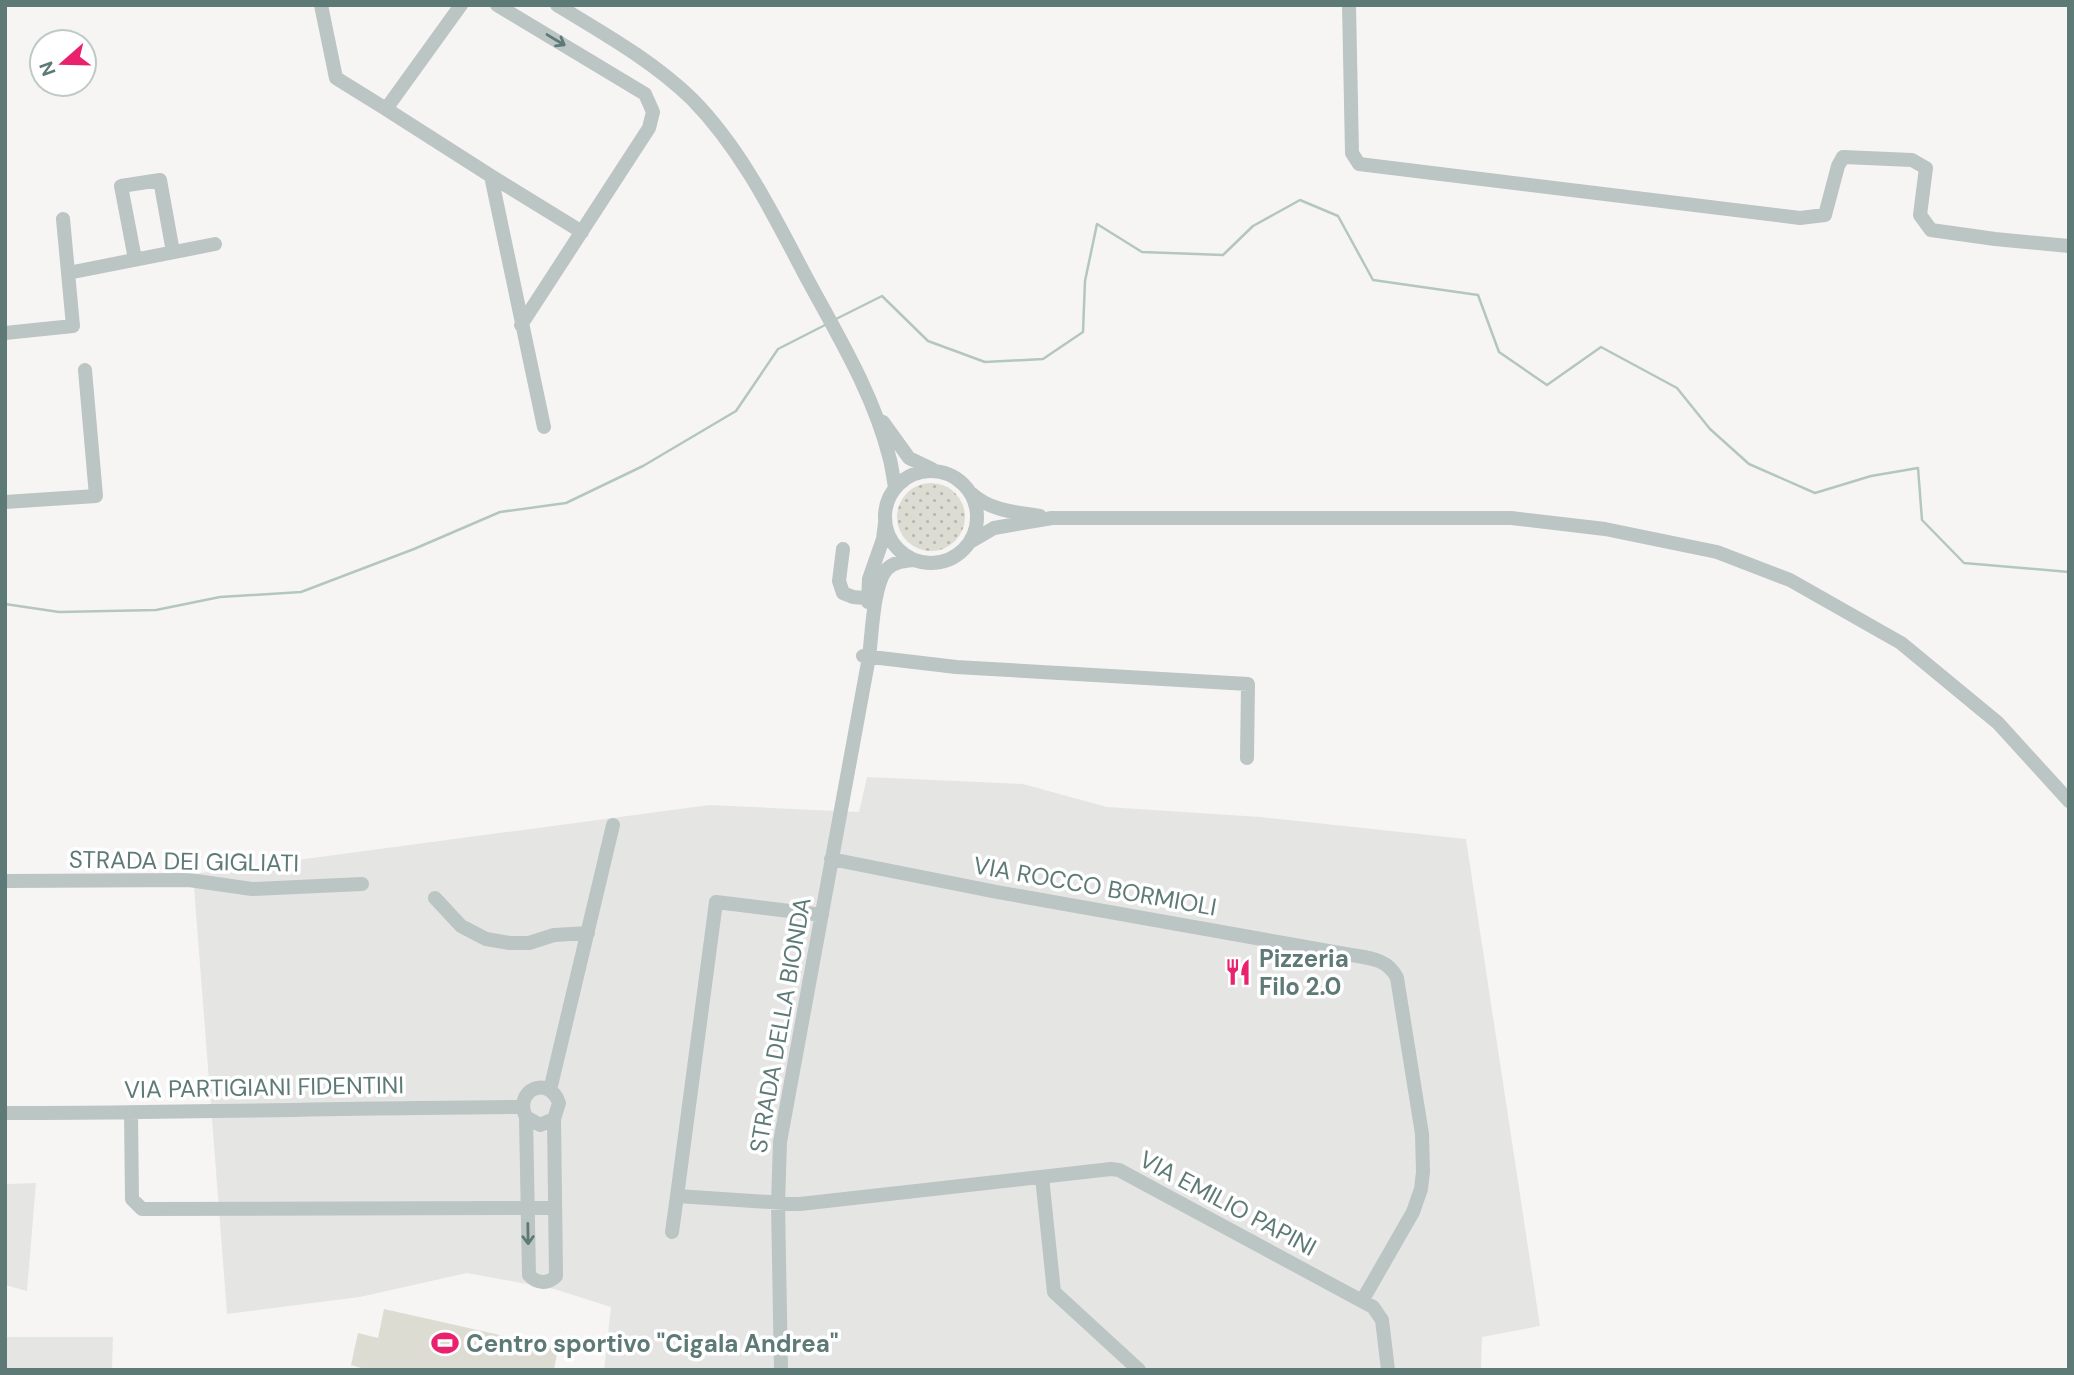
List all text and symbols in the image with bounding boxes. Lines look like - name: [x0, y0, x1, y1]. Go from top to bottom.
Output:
- north arrow: [28, 28, 98, 98]
- one-way arrow: [545, 34, 565, 48]
- text: N: [33, 58, 62, 79]
- street label: STRADA DEI GIGLIATI: [69, 843, 299, 879]
- street label: VIA ROCCO BORMIOLI: [971, 849, 1219, 923]
- street label: STRADA DELLA BIONDA: [742, 895, 818, 1155]
- place label: Pizzeria Filo 2.0: [1259, 943, 1349, 1002]
- restaurant icon: Pizzeria Filo 2.0: [1223, 957, 1253, 987]
- street label: VIA PARTIGIANI FIDENTINI: [124, 1069, 404, 1105]
- street label: VIA EMILIO PAPINI: [1134, 1143, 1322, 1263]
- one-way arrow: [522, 1222, 535, 1245]
- sports icon: Centro sportivo "Cigala Andrea": [430, 1328, 460, 1358]
- place label: Centro sportivo "Cigala Andrea": [466, 1328, 839, 1359]

